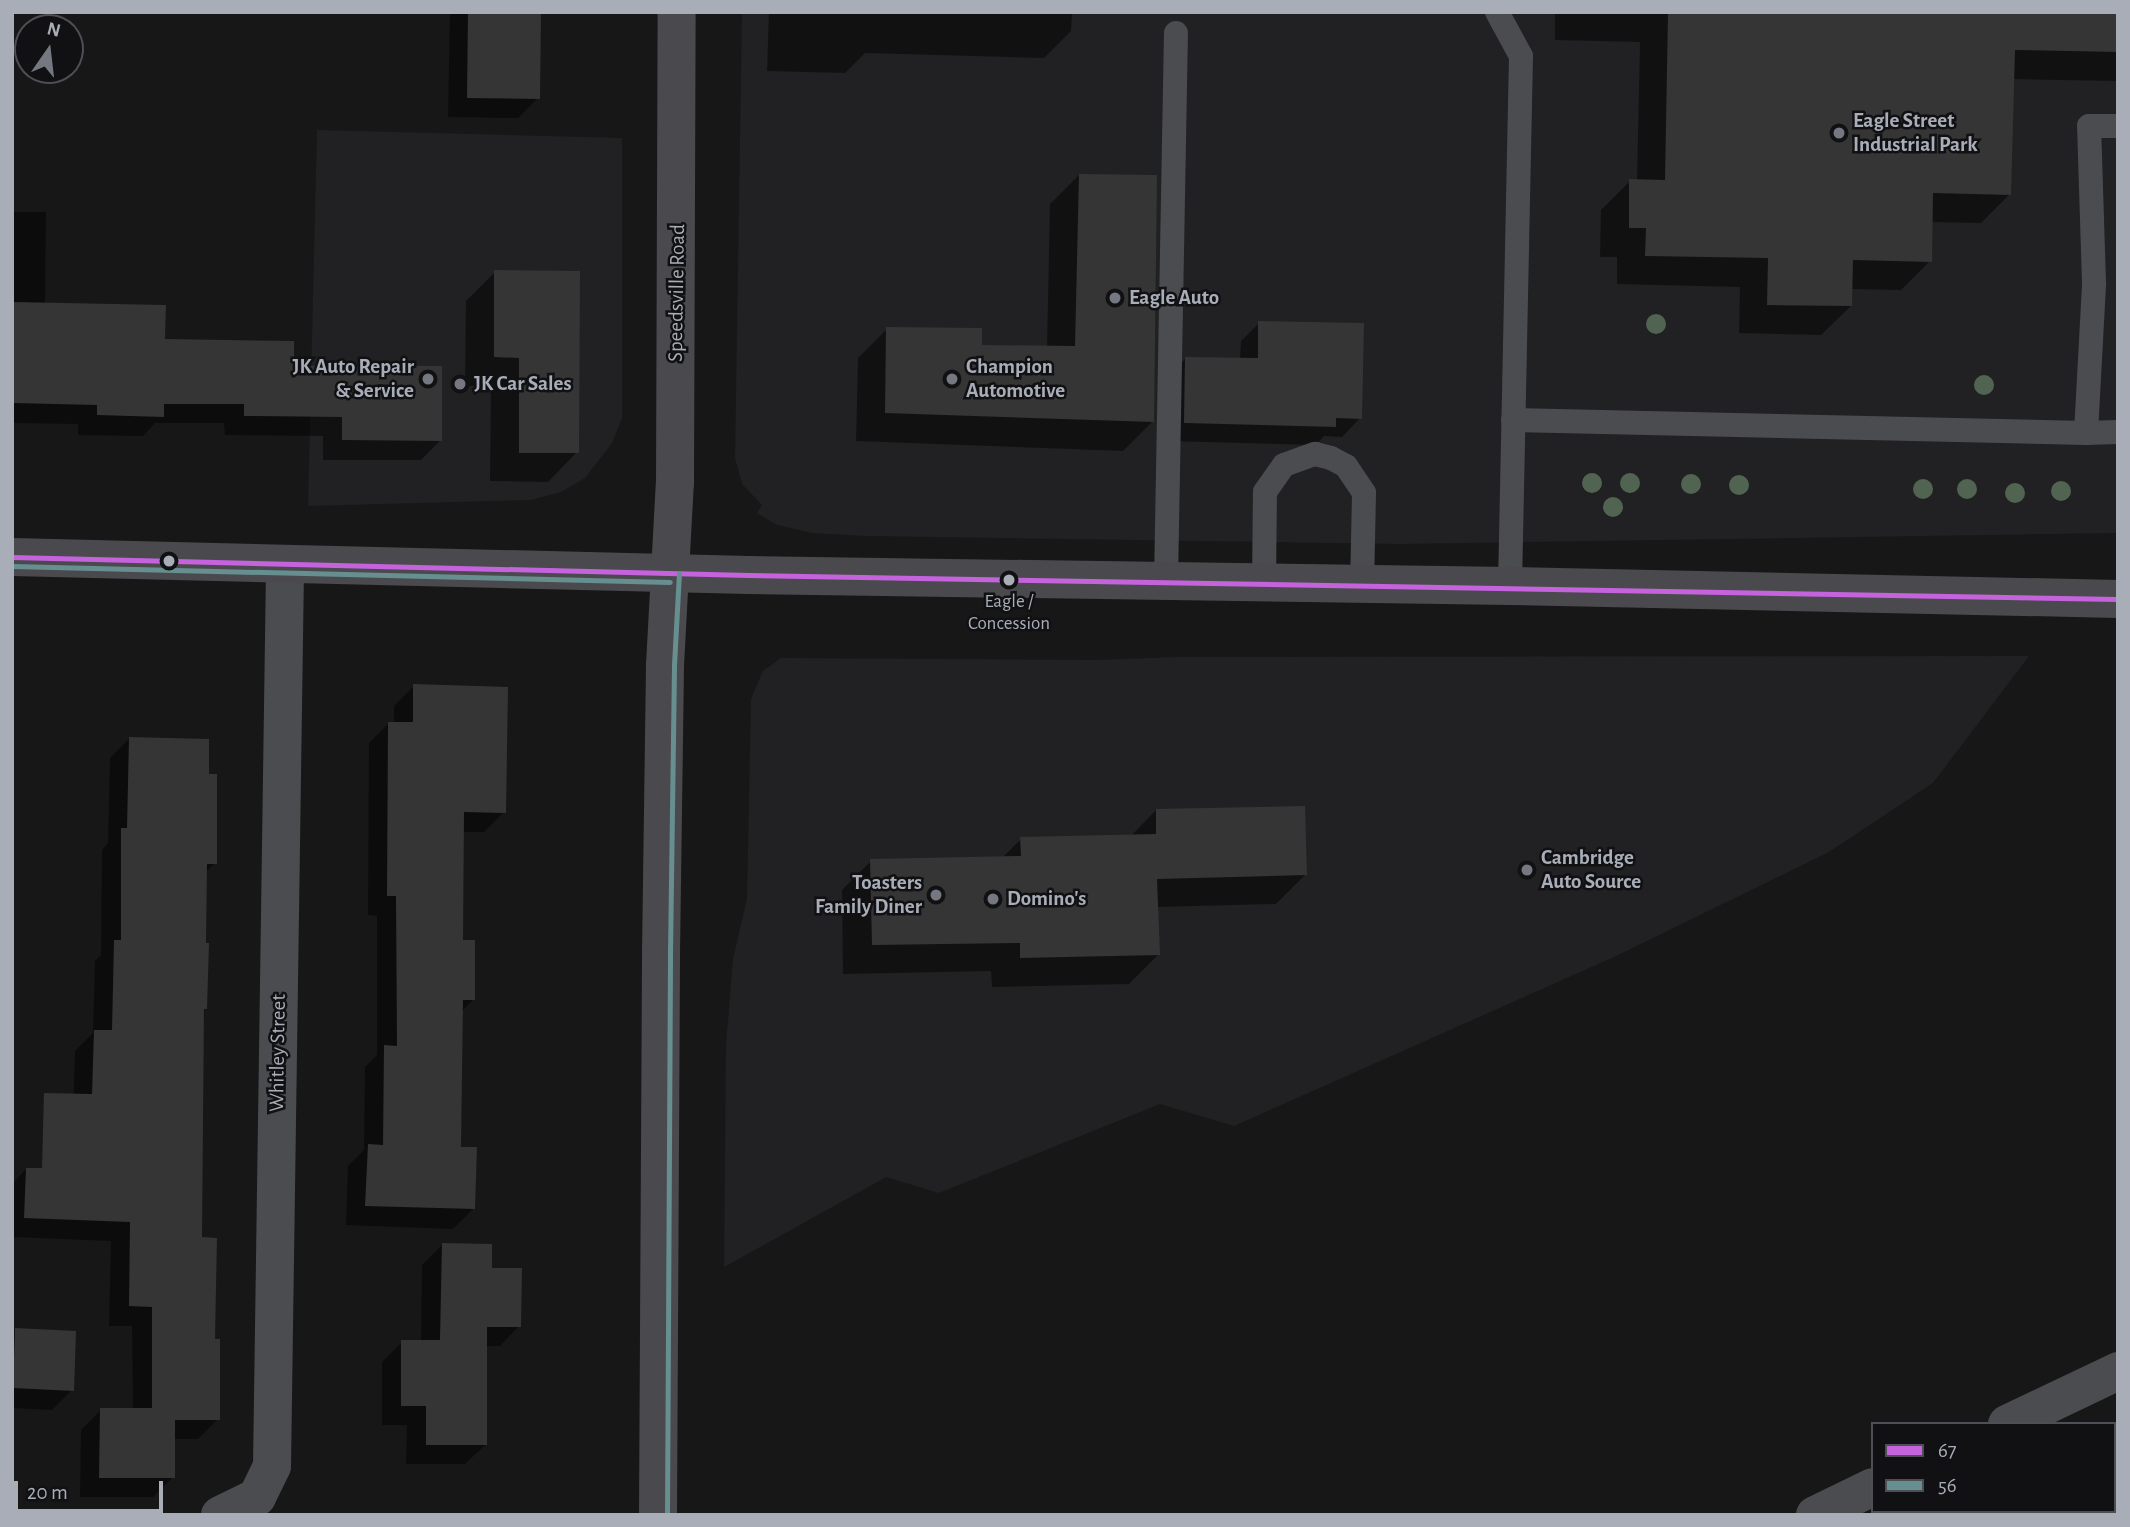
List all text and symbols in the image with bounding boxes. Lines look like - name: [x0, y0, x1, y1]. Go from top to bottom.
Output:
- north arrow: [14, 14, 84, 84]
- text: N: [45, 19, 62, 41]
- place label: Eagle Street Industrial Park: [1853, 108, 1978, 158]
- marker: Eagle Street Industrial Park: [1831, 125, 1847, 141]
- street label: Speedsville Road: [663, 224, 691, 362]
- place label: Eagle Auto: [1129, 285, 1219, 311]
- marker: Eagle Auto: [1107, 290, 1123, 306]
- place label: JK Auto Repair & Service: [293, 354, 414, 404]
- place label: Champion Automotive: [966, 354, 1065, 404]
- marker: JK Auto Repair & Service: [420, 371, 436, 387]
- place label: JK Car Sales: [474, 371, 572, 397]
- marker: Champion Automotive: [944, 371, 960, 387]
- marker: JK Car Sales: [452, 376, 468, 392]
- unlabelled marker: [162, 554, 176, 568]
- marker: Eagle / Concession: [1002, 573, 1016, 587]
- place label: Eagle / Concession: [968, 591, 1050, 635]
- place label: Cambridge Auto Source: [1541, 845, 1641, 895]
- marker: Cambridge Auto Source: [1519, 862, 1535, 878]
- place label: Toasters Family Diner: [815, 870, 922, 920]
- place label: Domino's: [1007, 886, 1086, 912]
- marker: Toasters Family Diner: [928, 887, 944, 903]
- marker: Domino's: [985, 891, 1001, 907]
- street label: Whitley Street: [264, 994, 292, 1112]
- legend: [1871, 1422, 2116, 1513]
- text: 67: [1938, 1440, 1957, 1461]
- scale bar: [18, 1468, 166, 1512]
- text: 56: [1938, 1475, 1957, 1496]
- text: 20 m: [27, 1482, 68, 1503]

